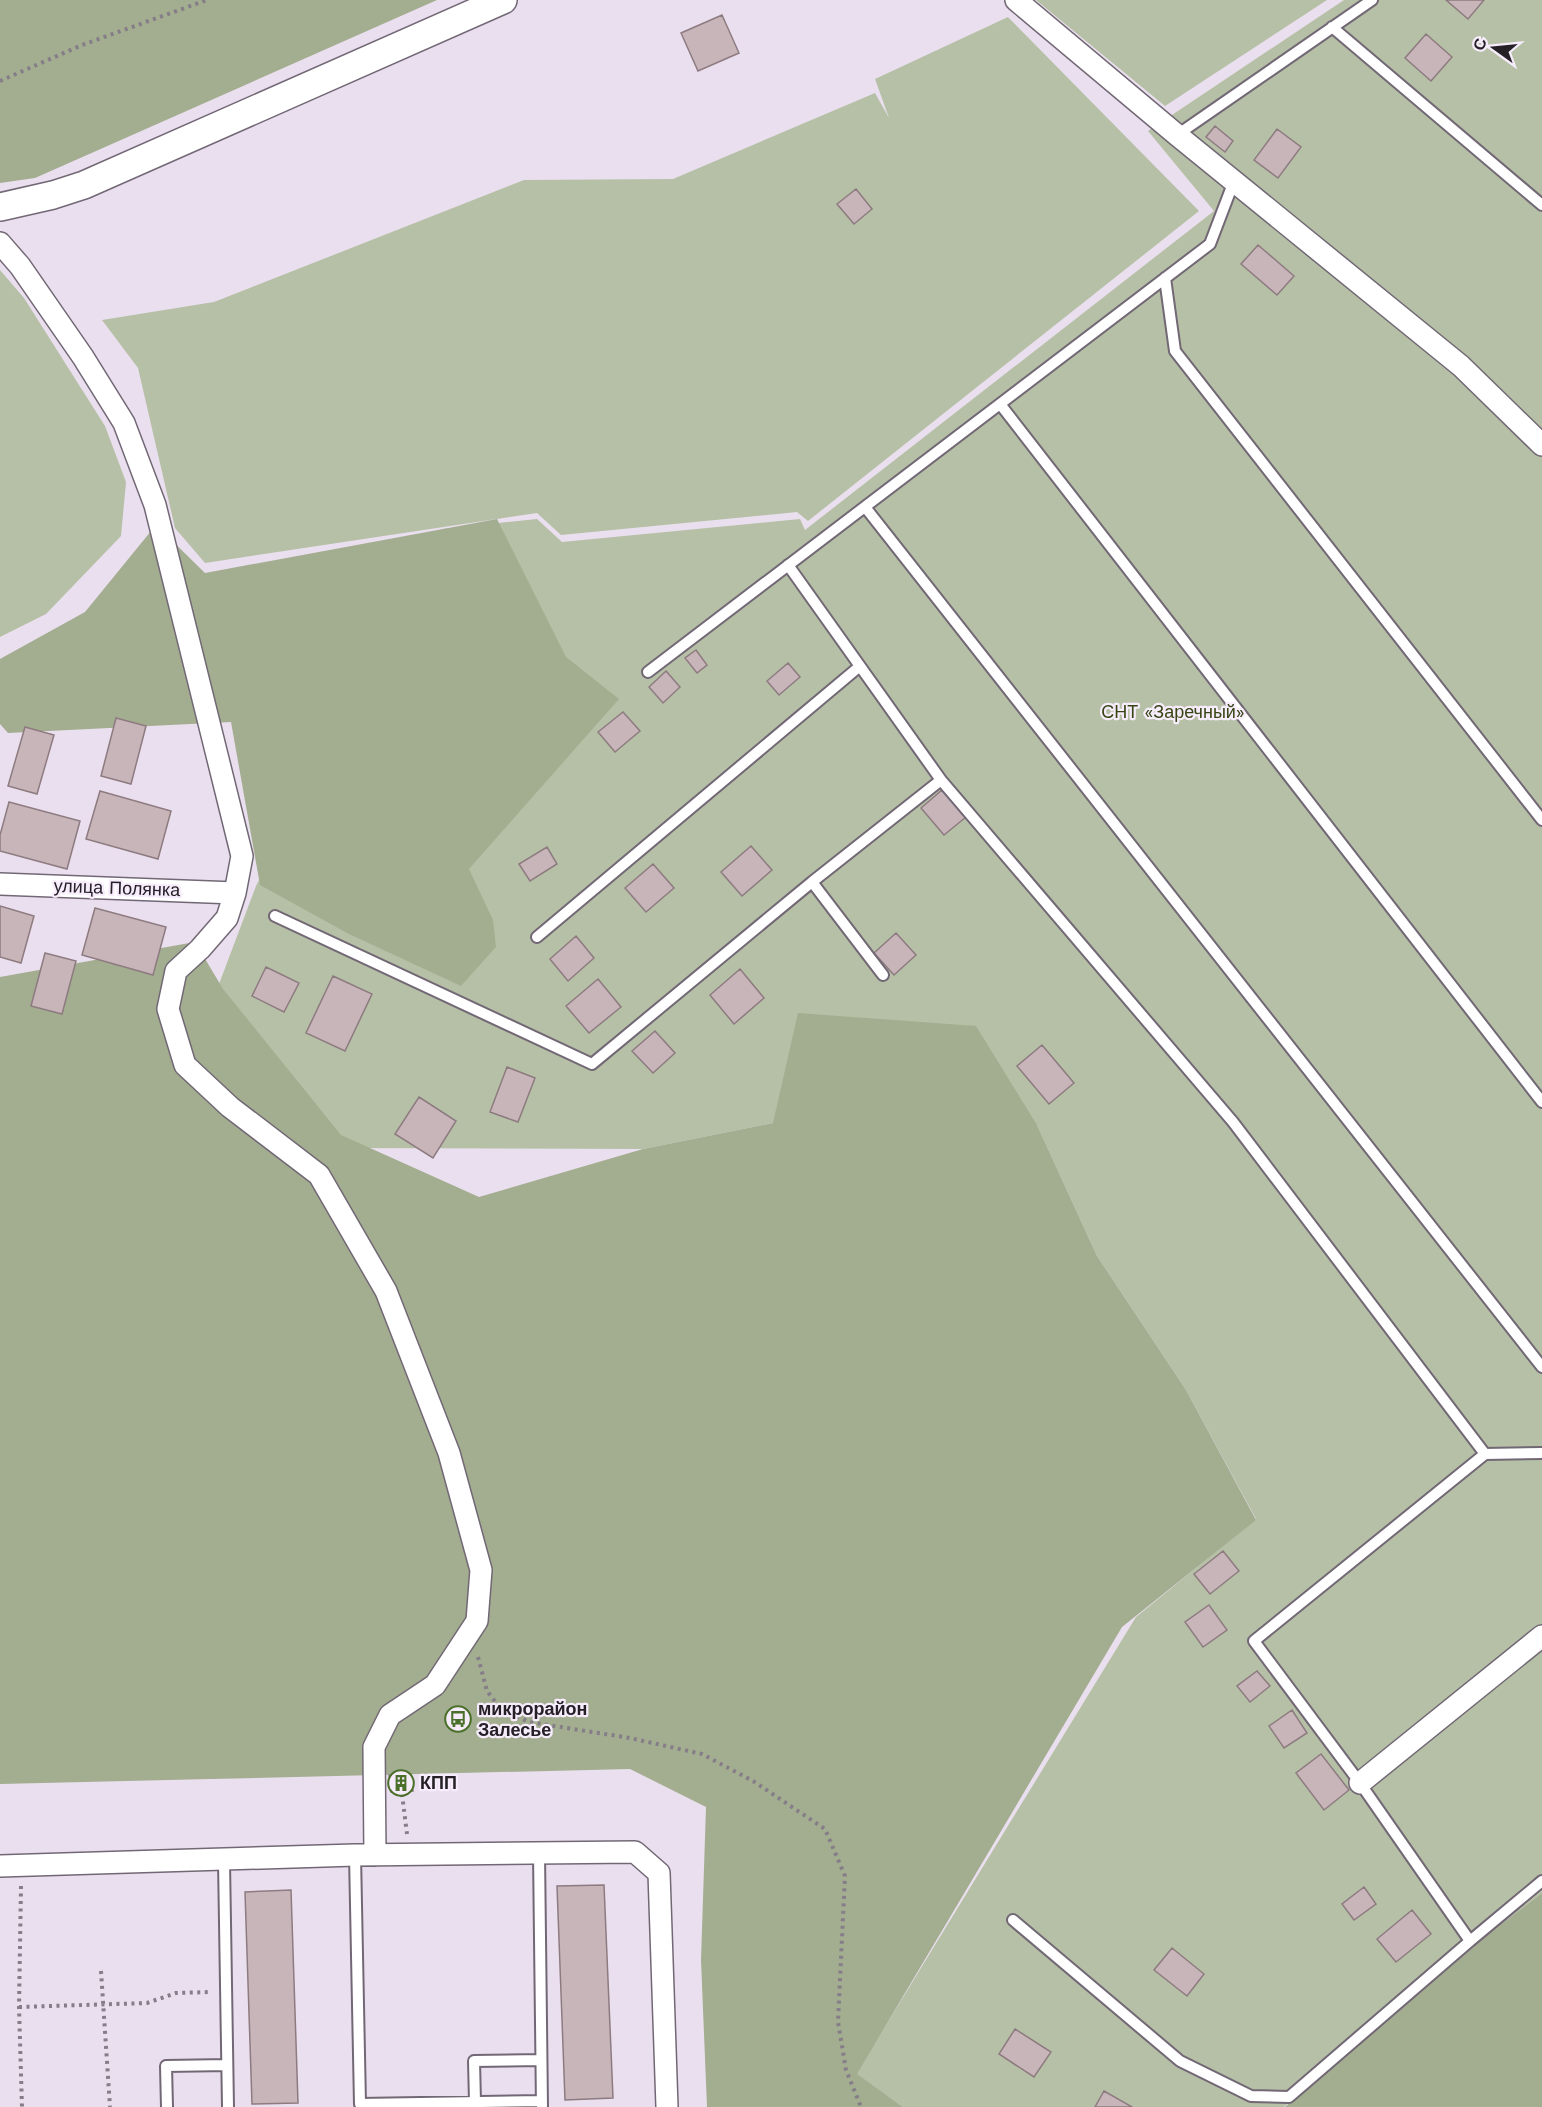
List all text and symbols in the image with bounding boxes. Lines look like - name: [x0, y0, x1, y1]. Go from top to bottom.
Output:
- north arrow: [1464, 18, 1524, 78]
- text: С: [1469, 36, 1491, 52]
- park label: СНТ «Заречный»: [1101, 701, 1245, 722]
- street label: улица Полянка: [53, 875, 182, 900]
- place label: микрорайон Залесье: [478, 1698, 587, 1740]
- bus stop icon: микрорайон Залесье: [443, 1704, 473, 1734]
- building icon: КПП: [386, 1768, 416, 1798]
- place label: КПП: [420, 1772, 457, 1793]

